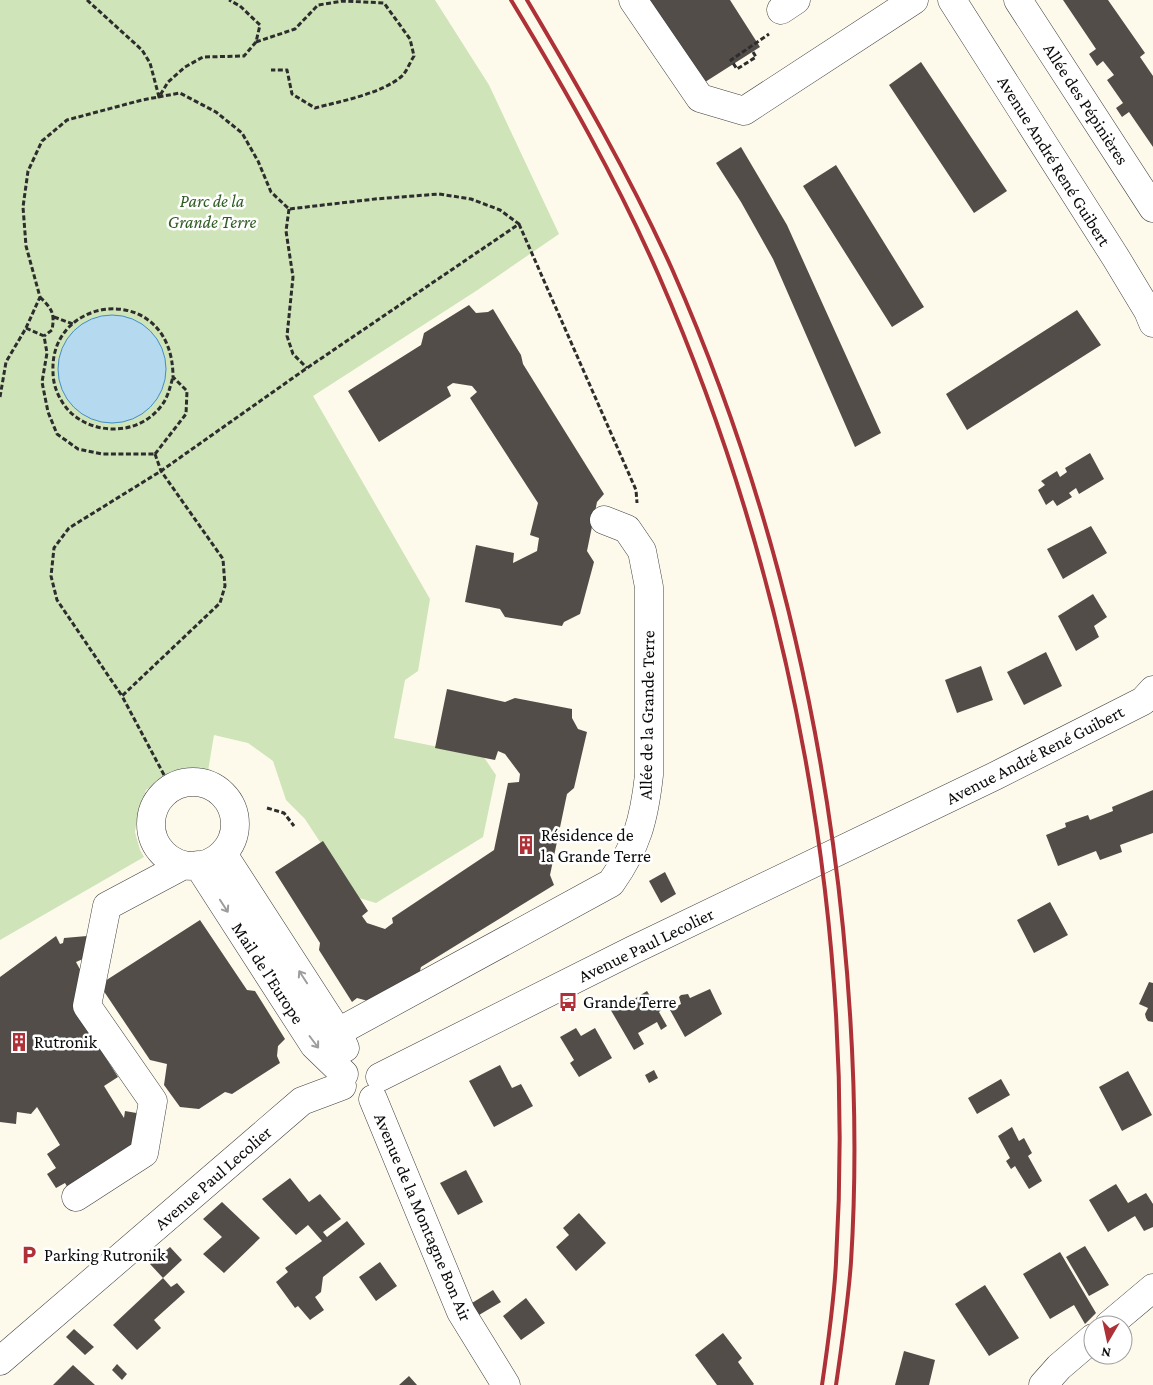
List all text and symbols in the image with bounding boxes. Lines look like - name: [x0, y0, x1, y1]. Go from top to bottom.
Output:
- street label: Allée des Pépinières: [1039, 40, 1133, 168]
- street label: Avenue André René Guibert: [993, 72, 1115, 251]
- park label: Parc de la Grande Terre: [168, 191, 256, 232]
- street label: Allée de la Grande Terre: [636, 630, 658, 800]
- street label: Avenue André René Guibert: [943, 701, 1128, 809]
- place label: Résidence de la Grande Terre: [541, 825, 651, 866]
- building icon: Résidence de la Grande Terre: [515, 834, 537, 856]
- one-way arrow: [220, 899, 230, 913]
- street label: Avenue Paul Lecolier: [575, 903, 717, 986]
- street label: Mail de l'Europe: [228, 918, 308, 1028]
- one-way arrow: [298, 971, 308, 985]
- bus stop icon: Grande Terre: [557, 991, 579, 1013]
- place label: Grande Terre: [583, 992, 677, 1012]
- building icon: Rutronik: [8, 1031, 30, 1053]
- place label: Rutronik: [34, 1032, 98, 1052]
- one-way arrow: [308, 1035, 319, 1048]
- street label: Avenue de la Montagne Bon Air: [370, 1110, 476, 1325]
- street label: Avenue Paul Lecolier: [151, 1121, 276, 1234]
- parking icon: Parking Rutronik: [18, 1244, 40, 1266]
- place label: Parking Rutronik: [44, 1245, 166, 1265]
- north arrow: [1083, 1315, 1133, 1365]
- text: N: [1100, 1344, 1112, 1361]

